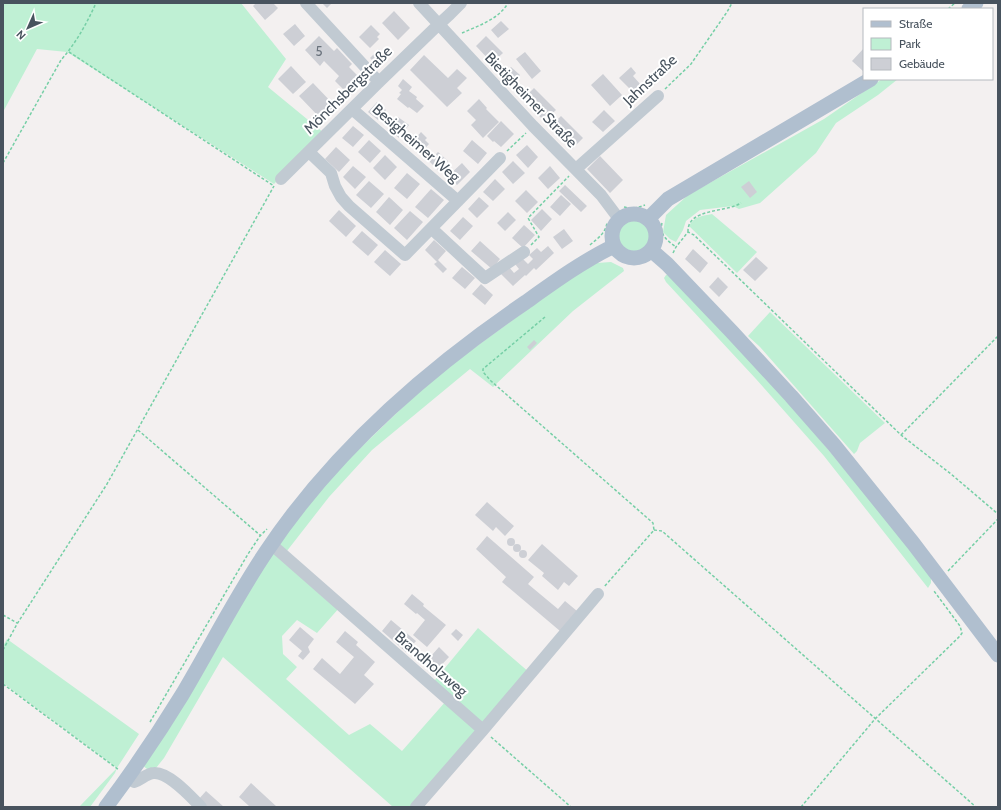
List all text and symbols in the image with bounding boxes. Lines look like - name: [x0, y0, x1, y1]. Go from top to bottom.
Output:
- north arrow: [8, 8, 48, 48]
- legend: [863, 8, 993, 80]
- text: Straße: [899, 16, 932, 31]
- text: N: [13, 27, 29, 43]
- text: Park: [899, 36, 921, 51]
- street label: Mönchsbergstraße: [300, 42, 396, 138]
- house number: 5: [315, 43, 323, 59]
- street label: Bietigheimer Straße: [481, 49, 581, 151]
- street label: Jahnstraße: [619, 50, 681, 110]
- text: Gebäude: [899, 56, 945, 71]
- street label: Besigheimer Weg: [369, 100, 464, 186]
- street label: Brandholzweg: [391, 628, 471, 701]

